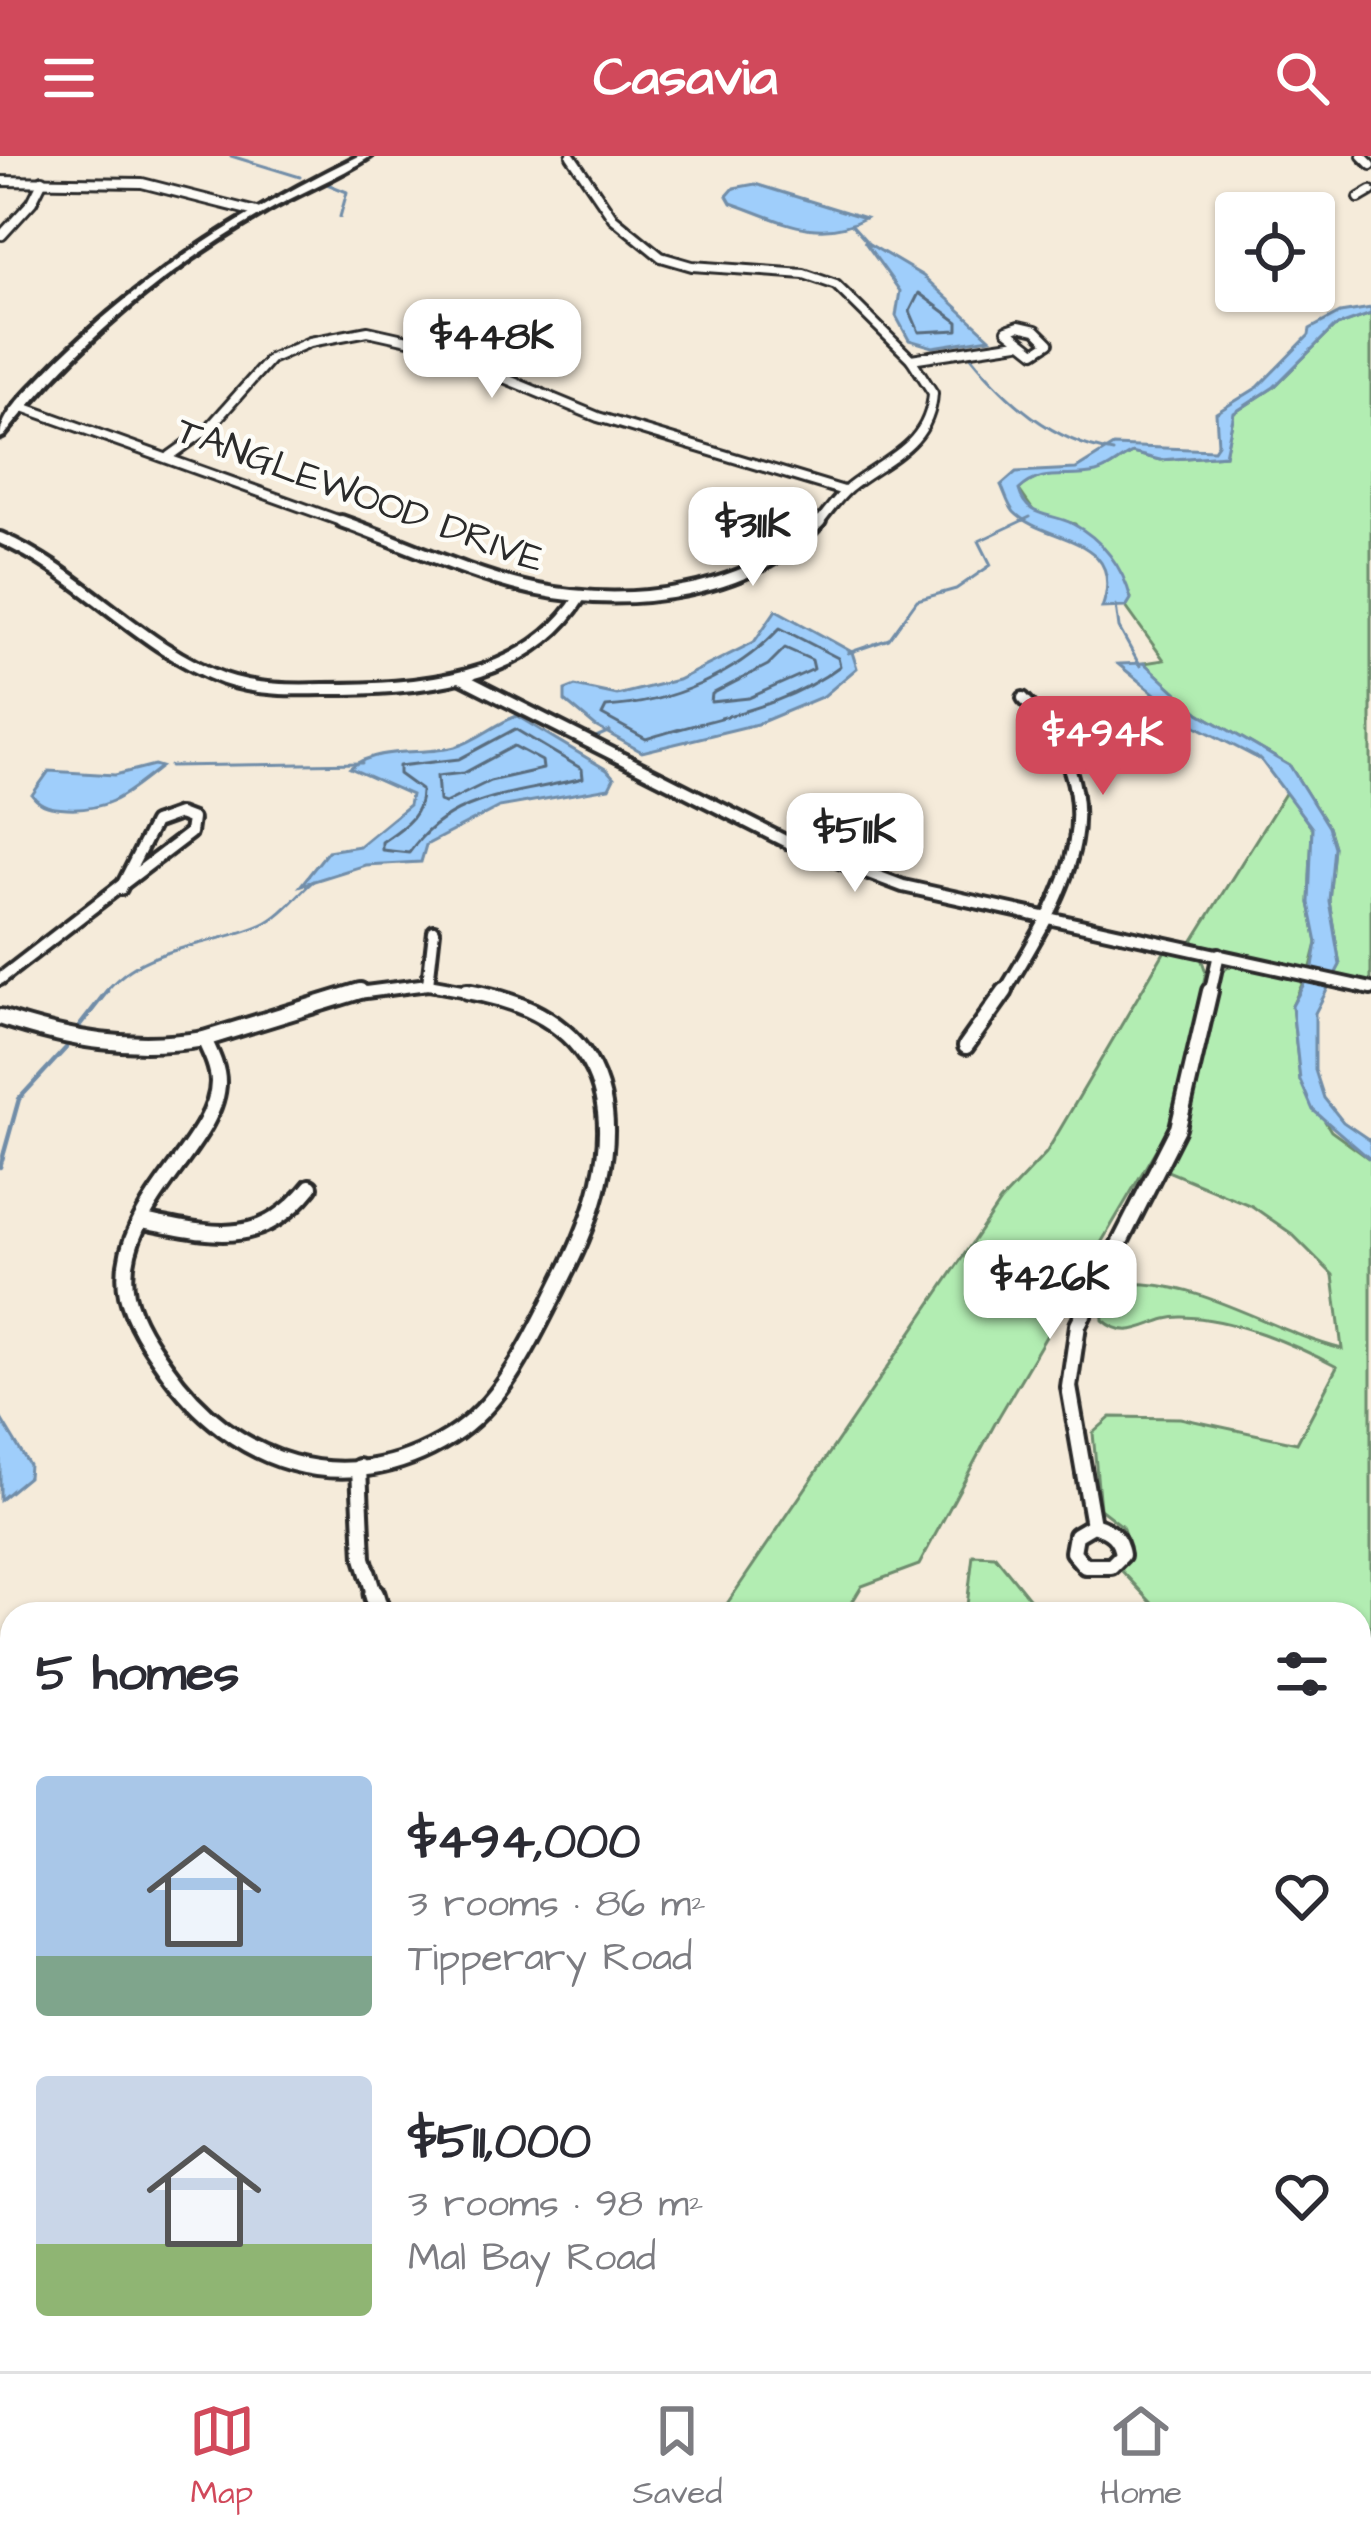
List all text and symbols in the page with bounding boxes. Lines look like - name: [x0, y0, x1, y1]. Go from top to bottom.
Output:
- text: Casavia: [594, 41, 777, 116]
- icon: menu: [36, 45, 102, 111]
- icon: search: [1269, 45, 1335, 111]
- map controls: [1215, 192, 1335, 312]
- button: locate: [1215, 192, 1335, 312]
- pin: $448K: [408, 299, 576, 401]
- text: $448K: [430, 311, 554, 365]
- street label: TANGLEWOOD DRIVE: [169, 404, 551, 587]
- pin: $311K: [669, 487, 837, 589]
- text: $311K: [715, 499, 791, 553]
- pin: $494K: [1019, 696, 1187, 798]
- text: $494K: [1043, 708, 1163, 762]
- pin: $511K: [771, 793, 939, 895]
- text: $511K: [814, 805, 896, 859]
- pin: $426K: [966, 1240, 1134, 1342]
- text: $426K: [991, 1252, 1109, 1306]
- text: 5 homes: [36, 1639, 239, 1710]
- icon: filters: [1269, 1641, 1335, 1707]
- text: $494,000: [408, 1807, 640, 1878]
- icon: home: [132, 1824, 276, 1968]
- icon: heart: [1269, 1863, 1335, 1929]
- text: 3 rooms · 86 m²: [408, 1878, 706, 1932]
- text: Tipperary Road: [408, 1932, 692, 1986]
- text: $511,000: [408, 2107, 591, 2178]
- icon: home: [132, 2124, 276, 2268]
- icon: heart: [1269, 2163, 1335, 2229]
- text: 3 rooms · 98 m²: [408, 2178, 704, 2232]
- text: Mal Bay Road: [408, 2232, 656, 2286]
- tab: Map: [189, 2398, 255, 2516]
- tab: Saved: [633, 2398, 722, 2516]
- tab: Home: [1100, 2398, 1182, 2516]

